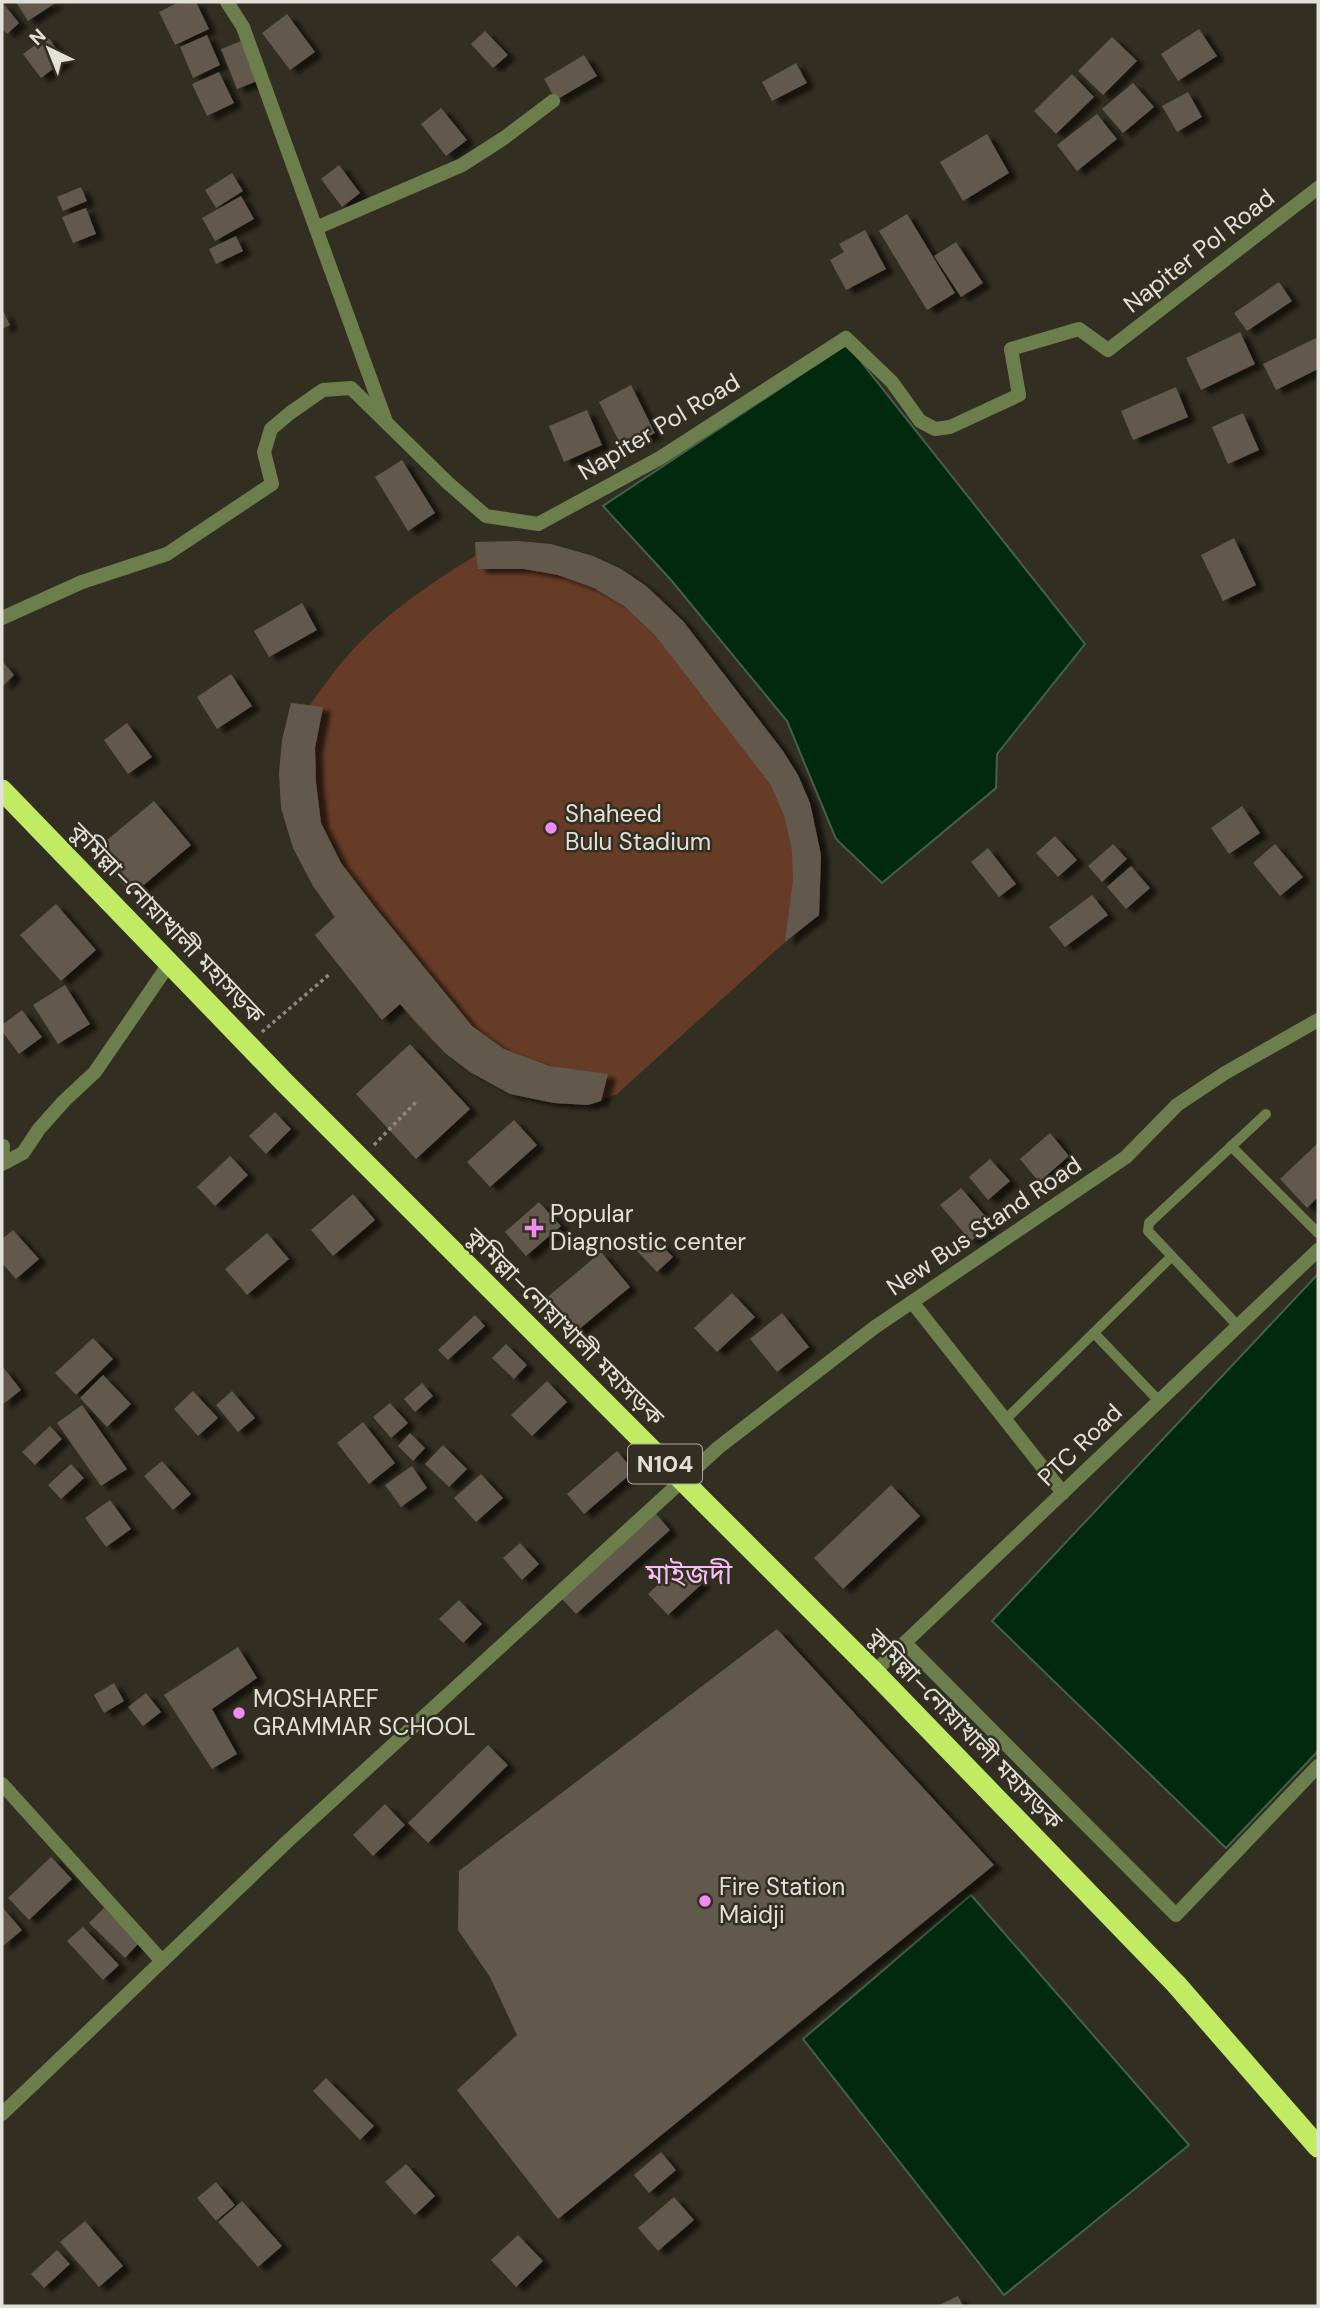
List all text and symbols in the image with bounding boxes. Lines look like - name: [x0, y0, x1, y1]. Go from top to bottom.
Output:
- north arrow: [14, 14, 84, 84]
- text: N: [24, 23, 51, 51]
- street label: Napiter Pol Road: [1117, 182, 1281, 319]
- street label: Napiter Pol Road: [572, 366, 745, 487]
- place label: Shaheed Bulu Stadium: [565, 798, 711, 857]
- street label: কুমিল্লা–নোয়াখালী মহাসড়ক: [63, 815, 272, 1030]
- marker: Shaheed Bulu Stadium: [543, 820, 559, 836]
- street label: New Bus Stand Road: [880, 1149, 1087, 1302]
- place label: Popular Diagnostic center: [550, 1198, 746, 1257]
- marker: Popular Diagnostic center: [524, 1218, 544, 1238]
- street label: কুমিল্লা–নোয়াখালী মহাসড়ক: [459, 1220, 671, 1433]
- street label: PTC Road: [1031, 1397, 1129, 1493]
- road number: N104: [628, 1444, 702, 1484]
- district label: মাইজদী: [645, 1556, 733, 1593]
- street label: কুমিল্লা–নোয়াখালী মহাসড়ক: [861, 1621, 1070, 1836]
- place label: MOSHAREF GRAMMAR SCHOOL: [253, 1683, 476, 1742]
- marker: MOSHAREF GRAMMAR SCHOOL: [231, 1705, 247, 1721]
- place label: Fire Station Maidji: [719, 1871, 845, 1930]
- marker: Fire Station Maidji: [697, 1893, 713, 1909]

